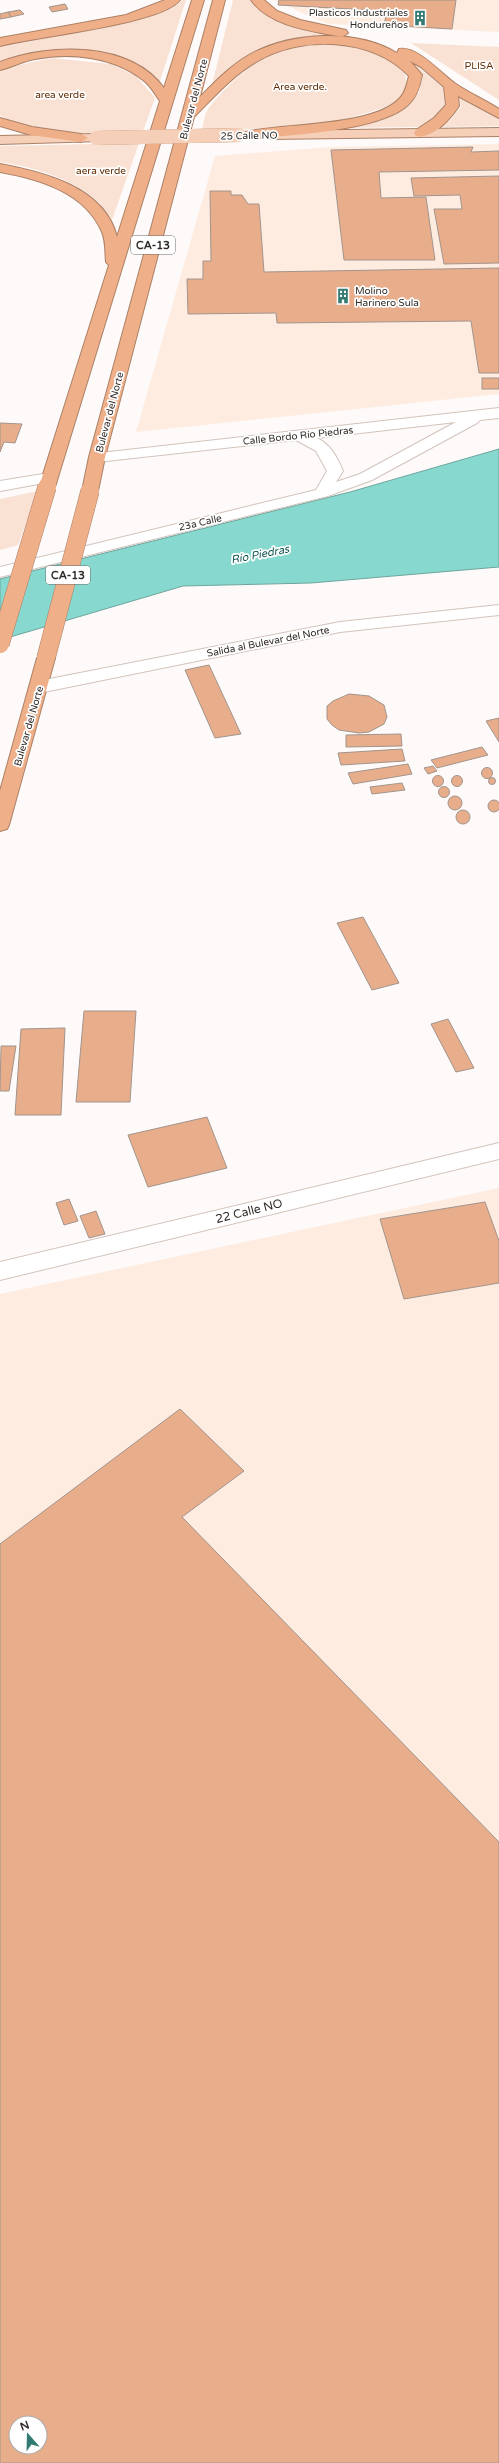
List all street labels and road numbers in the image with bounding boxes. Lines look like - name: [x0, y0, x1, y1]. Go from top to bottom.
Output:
- street label: Bulevar del Norte: [177, 57, 211, 141]
- street label: 25 Calle NO: [220, 130, 278, 142]
- road number: CA-13: [131, 236, 175, 254]
- street label: Bulevar del Norte: [93, 370, 127, 454]
- street label: Calle Bordo Río Piedras: [242, 424, 354, 448]
- street label: 23a Calle: [177, 512, 223, 534]
- road number: CA-13: [46, 566, 90, 584]
- street label: Salida al Bulevar del Norte: [206, 624, 331, 660]
- street label: Bulevar del Norte: [12, 685, 46, 768]
- street label: 22 Calle NO: [214, 1196, 284, 1226]

